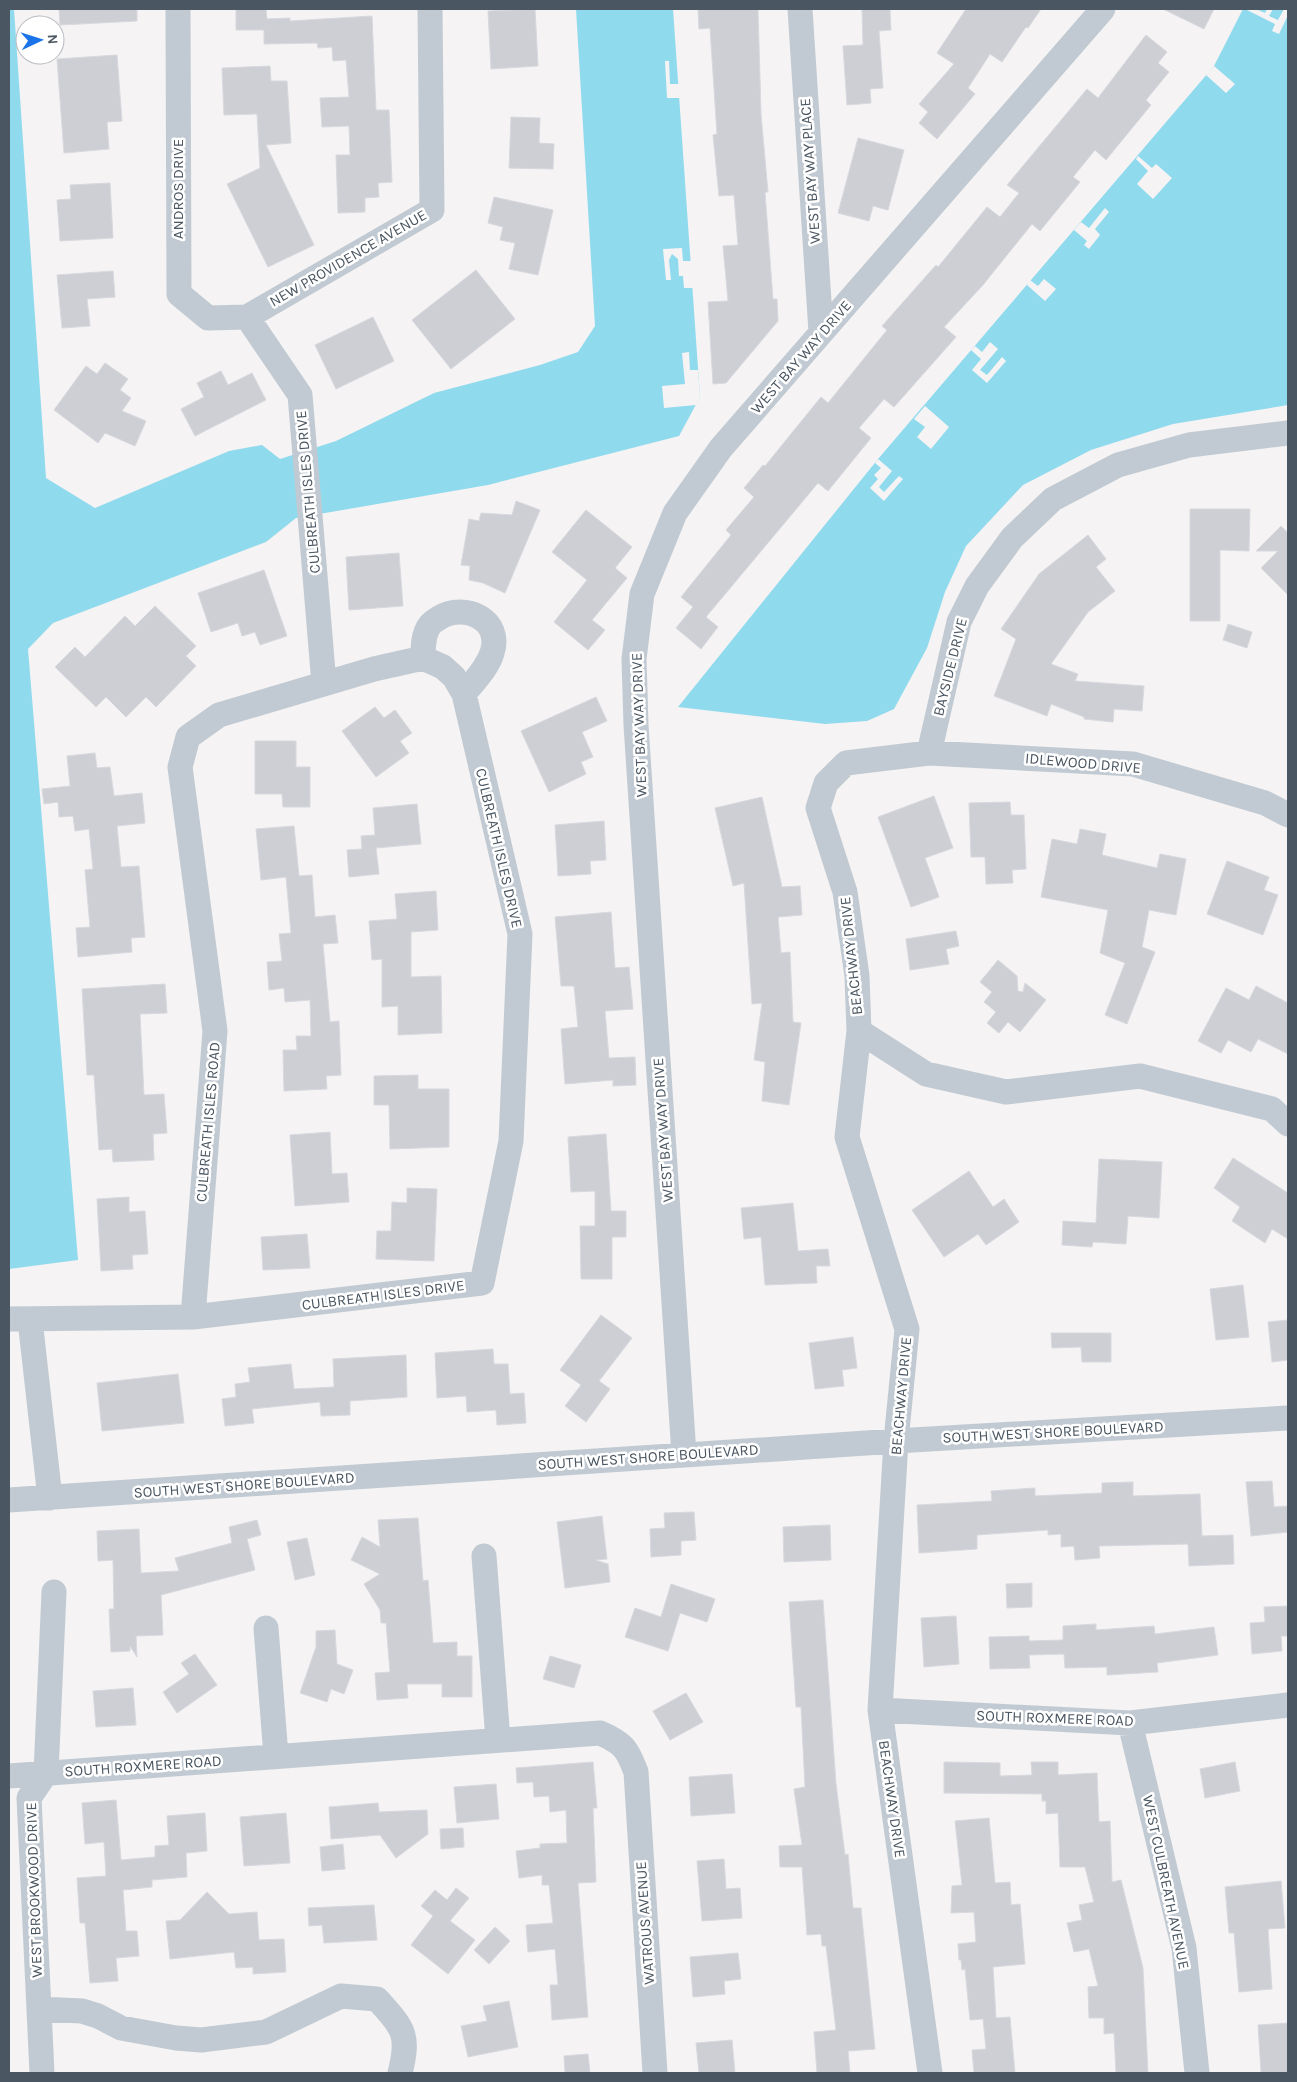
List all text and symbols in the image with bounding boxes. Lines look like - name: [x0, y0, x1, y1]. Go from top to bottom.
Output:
- north arrow: [15, 15, 65, 65]
- text: N: [44, 34, 61, 45]
- street label: WEST BAY WAY PLACE: [796, 98, 824, 244]
- street label: ANDROS DRIVE: [169, 139, 187, 239]
- street label: NEW PROVIDENCE AVENUE: [266, 206, 430, 310]
- street label: WEST BAY WAY DRIVE: [747, 297, 855, 417]
- street label: CULBREATH ISLES DRIVE: [292, 410, 324, 574]
- street label: BAYSIDE DRIVE: [929, 616, 971, 718]
- street label: WEST BAY WAY DRIVE: [627, 653, 651, 797]
- street label: IDLEWOOD DRIVE: [1024, 749, 1142, 777]
- street label: CULBREATH ISLES DRIVE: [472, 766, 526, 930]
- street label: BEACHWAY DRIVE: [836, 896, 866, 1016]
- street label: CULBREATH ISLES ROAD: [192, 1041, 224, 1203]
- street label: WEST BAY WAY DRIVE: [649, 1057, 677, 1203]
- street label: CULBREATH ISLES DRIVE: [301, 1276, 465, 1314]
- street label: BEACHWAY DRIVE: [887, 1336, 915, 1456]
- street label: SOUTH WEST SHORE BOULEVARD: [942, 1417, 1164, 1447]
- street label: SOUTH WEST SHORE BOULEVARD: [537, 1440, 759, 1474]
- street label: SOUTH WEST SHORE BOULEVARD: [133, 1468, 355, 1502]
- street label: SOUTH ROXMERE ROAD: [976, 1706, 1134, 1730]
- street label: BEACHWAY DRIVE: [875, 1739, 909, 1859]
- street label: SOUTH ROXMERE ROAD: [64, 1752, 222, 1780]
- street label: WEST CULBREATH AVENUE: [1139, 1793, 1193, 1971]
- street label: WEST BROOKWOOD DRIVE: [22, 1802, 46, 1978]
- street label: WATROUS AVENUE: [632, 1861, 658, 1985]

